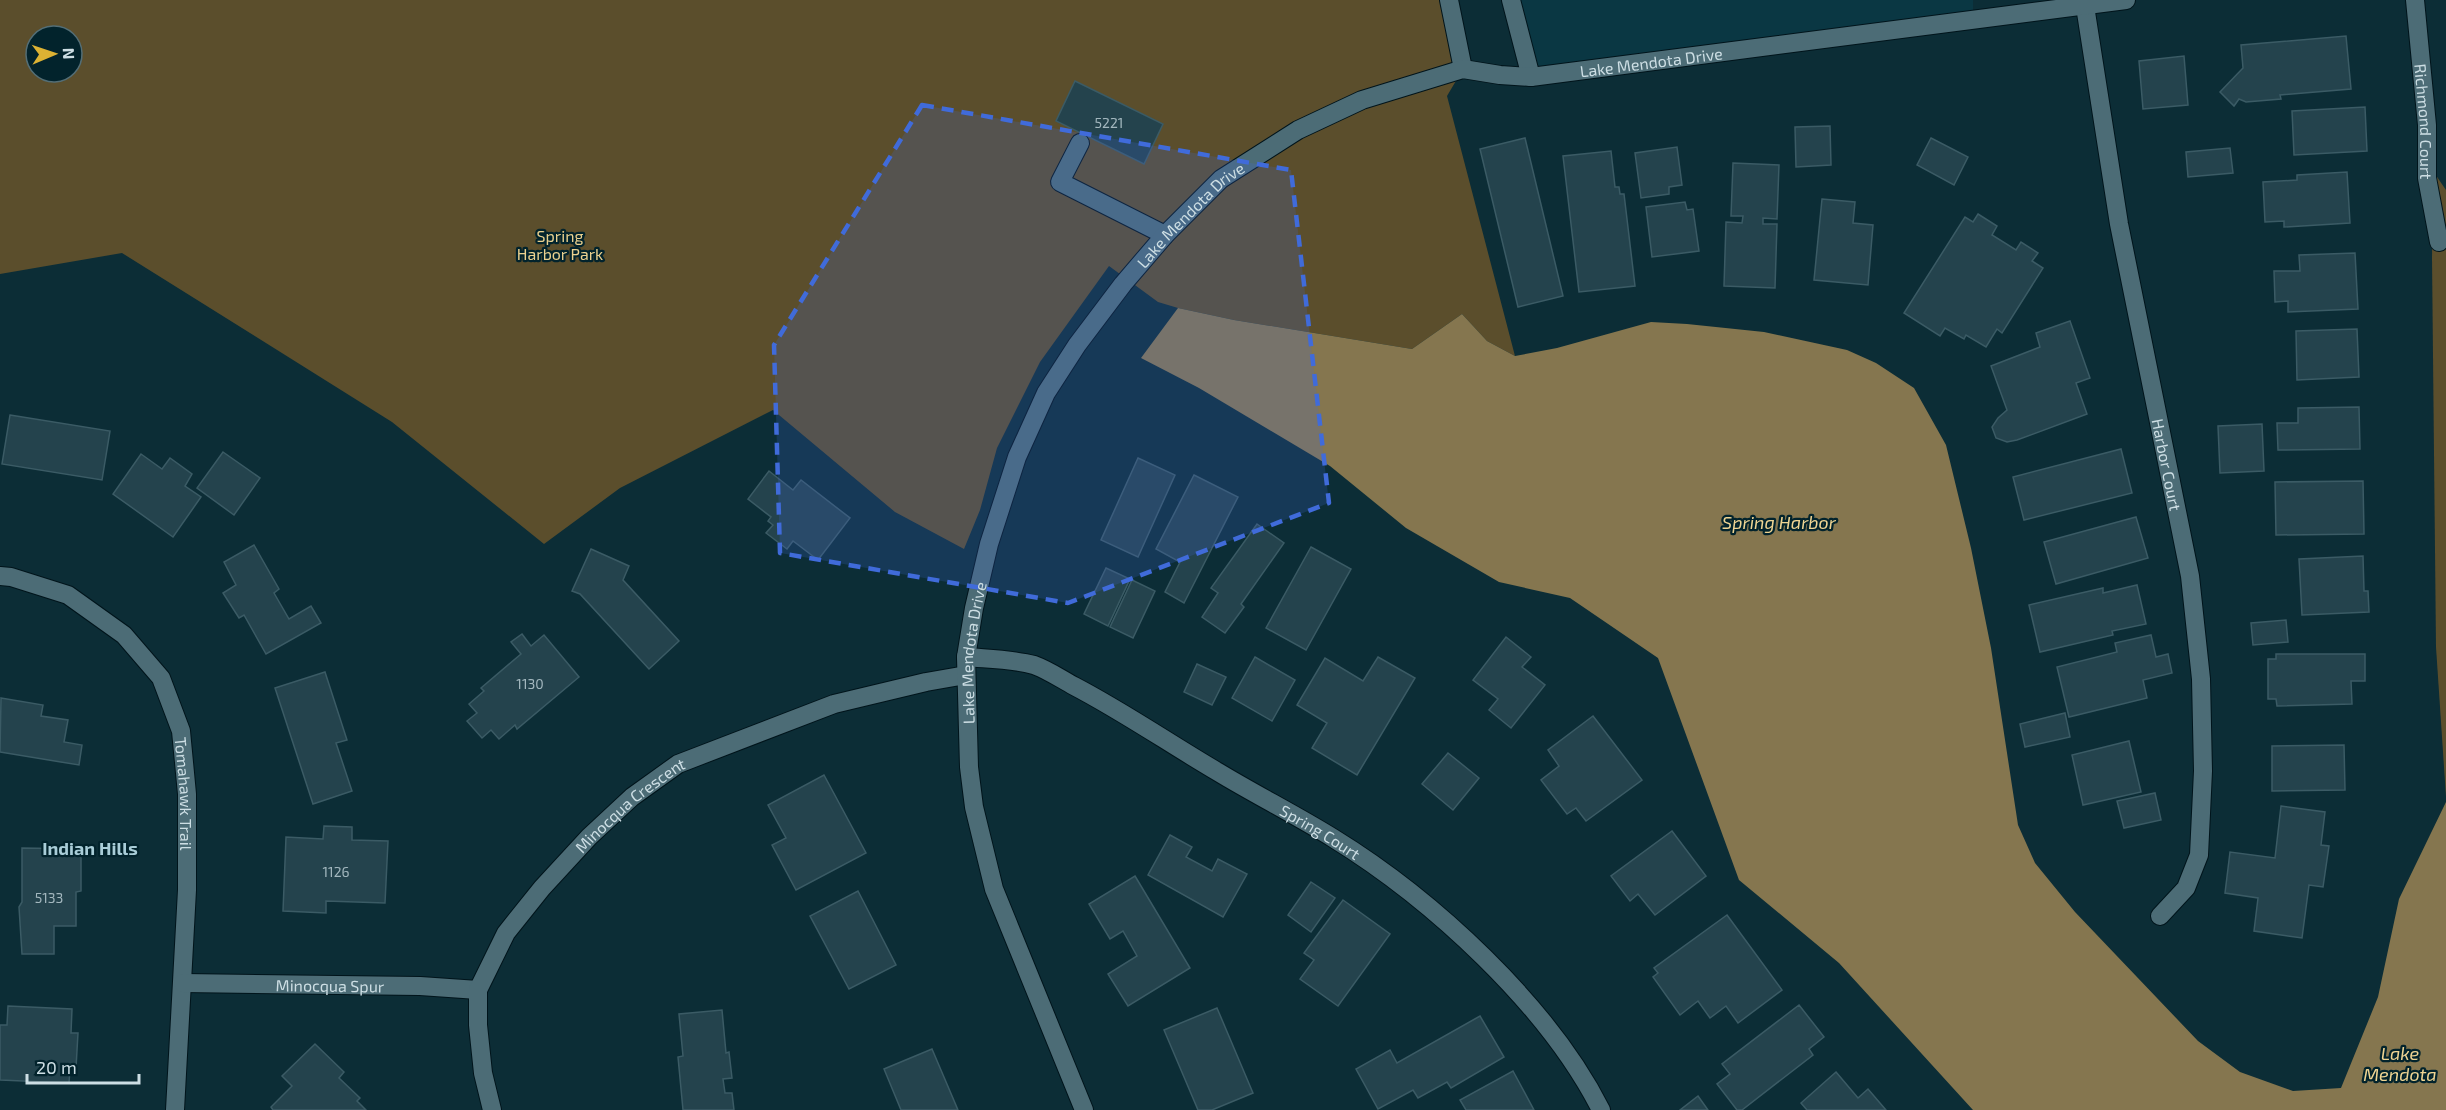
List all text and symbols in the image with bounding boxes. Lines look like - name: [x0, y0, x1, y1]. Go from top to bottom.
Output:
- north arrow: [24, 24, 84, 84]
- street label: Lake Mendota Drive: [1579, 43, 1724, 80]
- text: N: [60, 47, 79, 60]
- street label: Richmond Court: [2412, 63, 2437, 179]
- house number: 5221: [1095, 114, 1123, 131]
- street label: Lake Mendota Drive: [1132, 157, 1247, 271]
- park label: Spring Harbor Park: [517, 226, 603, 263]
- street label: Harbor Court: [2149, 417, 2186, 512]
- water label: Spring Harbor: [1722, 511, 1837, 533]
- street label: Lake Mendota Drive: [956, 580, 989, 725]
- house number: 1130: [516, 675, 544, 692]
- street label: Tomahawk Trail: [172, 736, 197, 851]
- street label: Minocqua Crescent: [570, 753, 687, 856]
- street label: Spring Court: [1277, 800, 1364, 863]
- district label: Indian Hills: [42, 837, 138, 859]
- house number: 1126: [322, 863, 350, 880]
- house number: 5133: [35, 889, 63, 906]
- street label: Minocqua Spur: [276, 975, 385, 995]
- water label: Lake Mendota: [2363, 1042, 2437, 1085]
- scale bar: [27, 1047, 140, 1085]
- text: 20 m: [36, 1056, 77, 1078]

